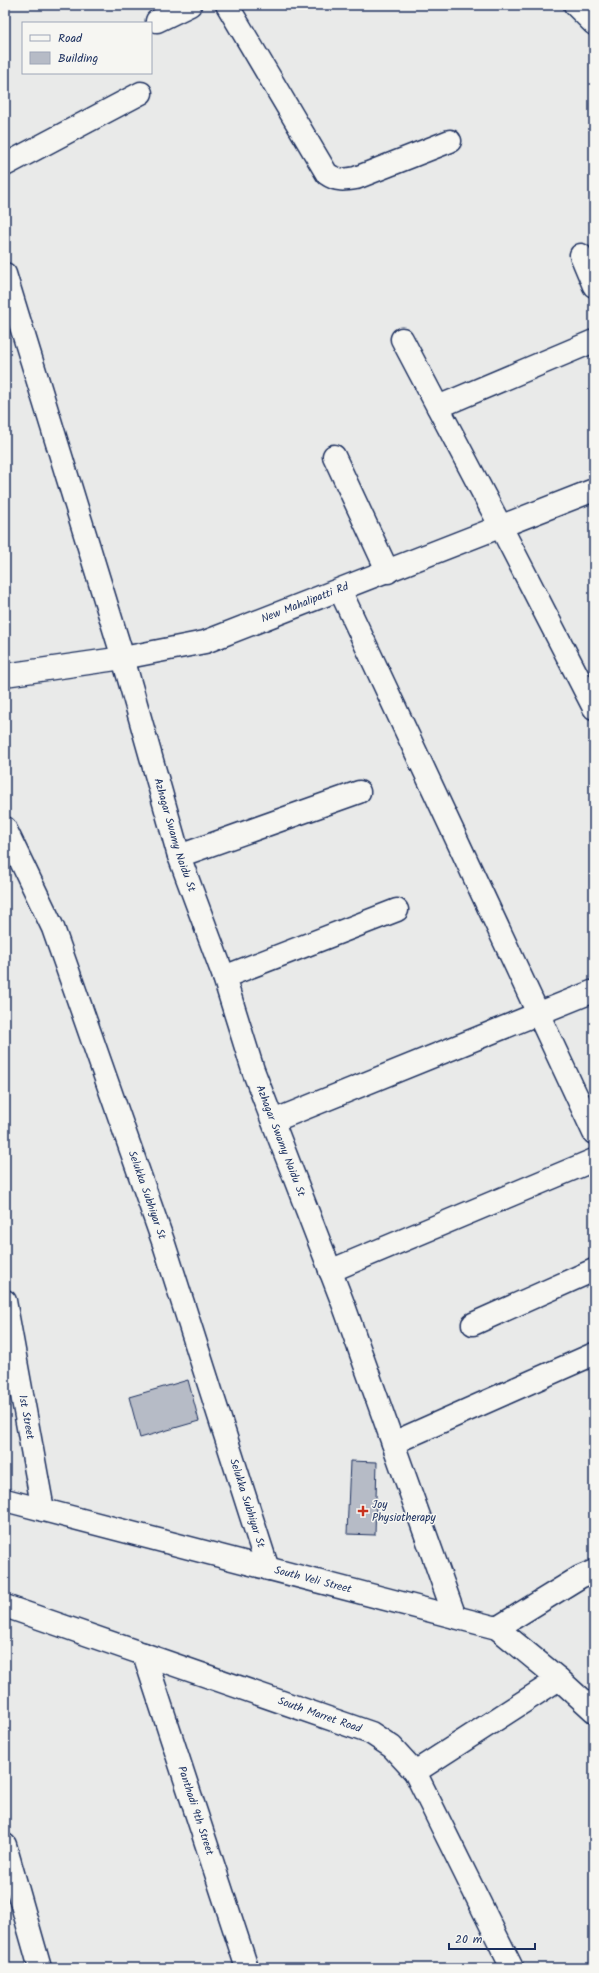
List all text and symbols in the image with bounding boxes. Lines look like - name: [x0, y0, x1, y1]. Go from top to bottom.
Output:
- legend: [22, 22, 152, 74]
- text: Road: [58, 29, 83, 48]
- text: Building: [58, 49, 98, 68]
- street label: New Mahalipatti Rd: [259, 578, 352, 628]
- street label: Azhagar Swamy Naidu St: [148, 776, 201, 895]
- street label: Azhagar Swamy Naidu St: [251, 1082, 310, 1200]
- street label: Selukka Subhiyar St: [123, 1148, 171, 1242]
- street label: 1st Street: [13, 1393, 39, 1441]
- street label: Selukka Subhiyar St: [224, 1456, 270, 1551]
- place label: Joy Physiotherapy: [372, 1496, 436, 1527]
- marker: Joy Physiotherapy: [357, 1505, 369, 1517]
- street label: South Veli Street: [272, 1561, 354, 1599]
- street label: South Marret Road: [275, 1692, 364, 1738]
- street label: Panthadi 9th Street: [172, 1764, 219, 1858]
- scale bar: [449, 1925, 535, 1951]
- text: 20 m: [455, 1930, 483, 1949]

